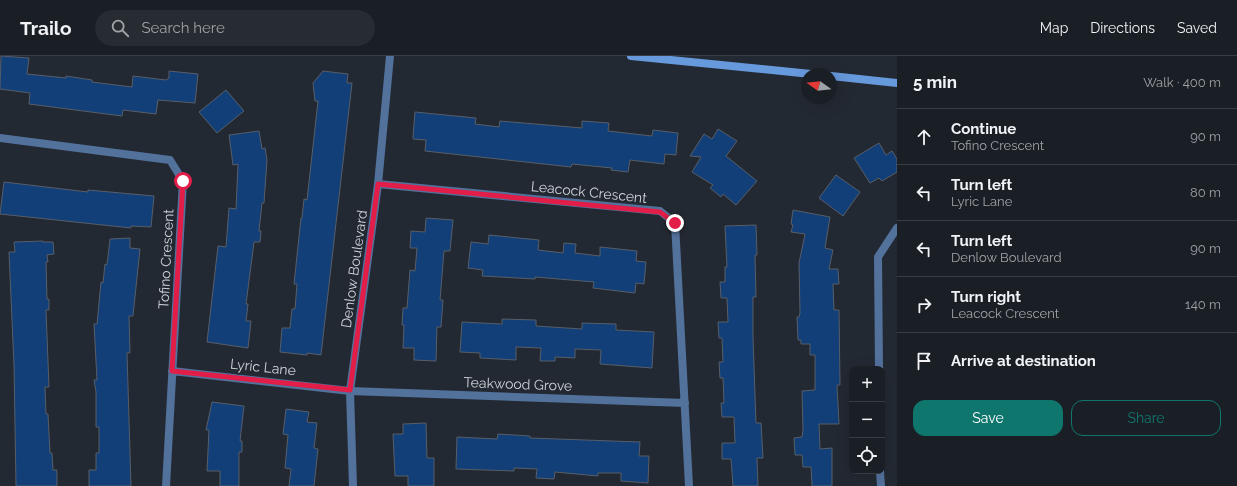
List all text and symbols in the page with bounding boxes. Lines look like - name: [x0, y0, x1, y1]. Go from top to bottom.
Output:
- search box: [95, 10, 375, 46]
- text: Trailo: [20, 17, 71, 39]
- icon: search: [109, 17, 131, 39]
- text: Search here: [141, 19, 225, 37]
- text: Map: [1040, 20, 1068, 36]
- text: Directions: [1090, 20, 1155, 36]
- text: Saved: [1177, 20, 1217, 36]
- north arrow: [801, 68, 837, 104]
- text: 5 min: [913, 72, 957, 92]
- text: Walk · 400 m: [1143, 75, 1221, 90]
- text: Continue: [951, 120, 1016, 138]
- icon: ahead: [913, 126, 935, 148]
- text: 90 m: [1190, 129, 1221, 144]
- text: Tofino Crescent: [951, 138, 1044, 153]
- route start: [174, 172, 192, 190]
- text: Turn left: [951, 176, 1012, 194]
- street label: Leacock Crescent: [530, 178, 648, 206]
- icon: left: [913, 182, 935, 204]
- text: 80 m: [1190, 185, 1221, 200]
- text: Lyric Lane: [951, 194, 1012, 209]
- street label: Tofino Crescent: [155, 208, 177, 309]
- street label: Denlow Boulevard: [338, 209, 370, 329]
- route end: [666, 214, 684, 232]
- text: Turn left: [951, 232, 1012, 250]
- icon: left: [913, 238, 935, 260]
- text: 90 m: [1190, 241, 1221, 256]
- text: Denlow Boulevard: [951, 250, 1061, 265]
- text: Turn right: [951, 288, 1021, 306]
- icon: right: [913, 294, 935, 316]
- text: 140 m: [1185, 297, 1221, 312]
- text: Leacock Crescent: [951, 306, 1059, 321]
- icon: arrive: [913, 350, 935, 372]
- text: Arrive at destination: [951, 352, 1096, 370]
- street label: Lyric Lane: [229, 356, 297, 378]
- map controls: [849, 366, 885, 474]
- button: +: [849, 366, 885, 402]
- street label: Teakwood Grove: [463, 374, 573, 394]
- button: Save: [913, 400, 1063, 436]
- button: Share: [1071, 400, 1221, 436]
- button: −: [849, 402, 885, 438]
- button: locate: [849, 438, 885, 474]

